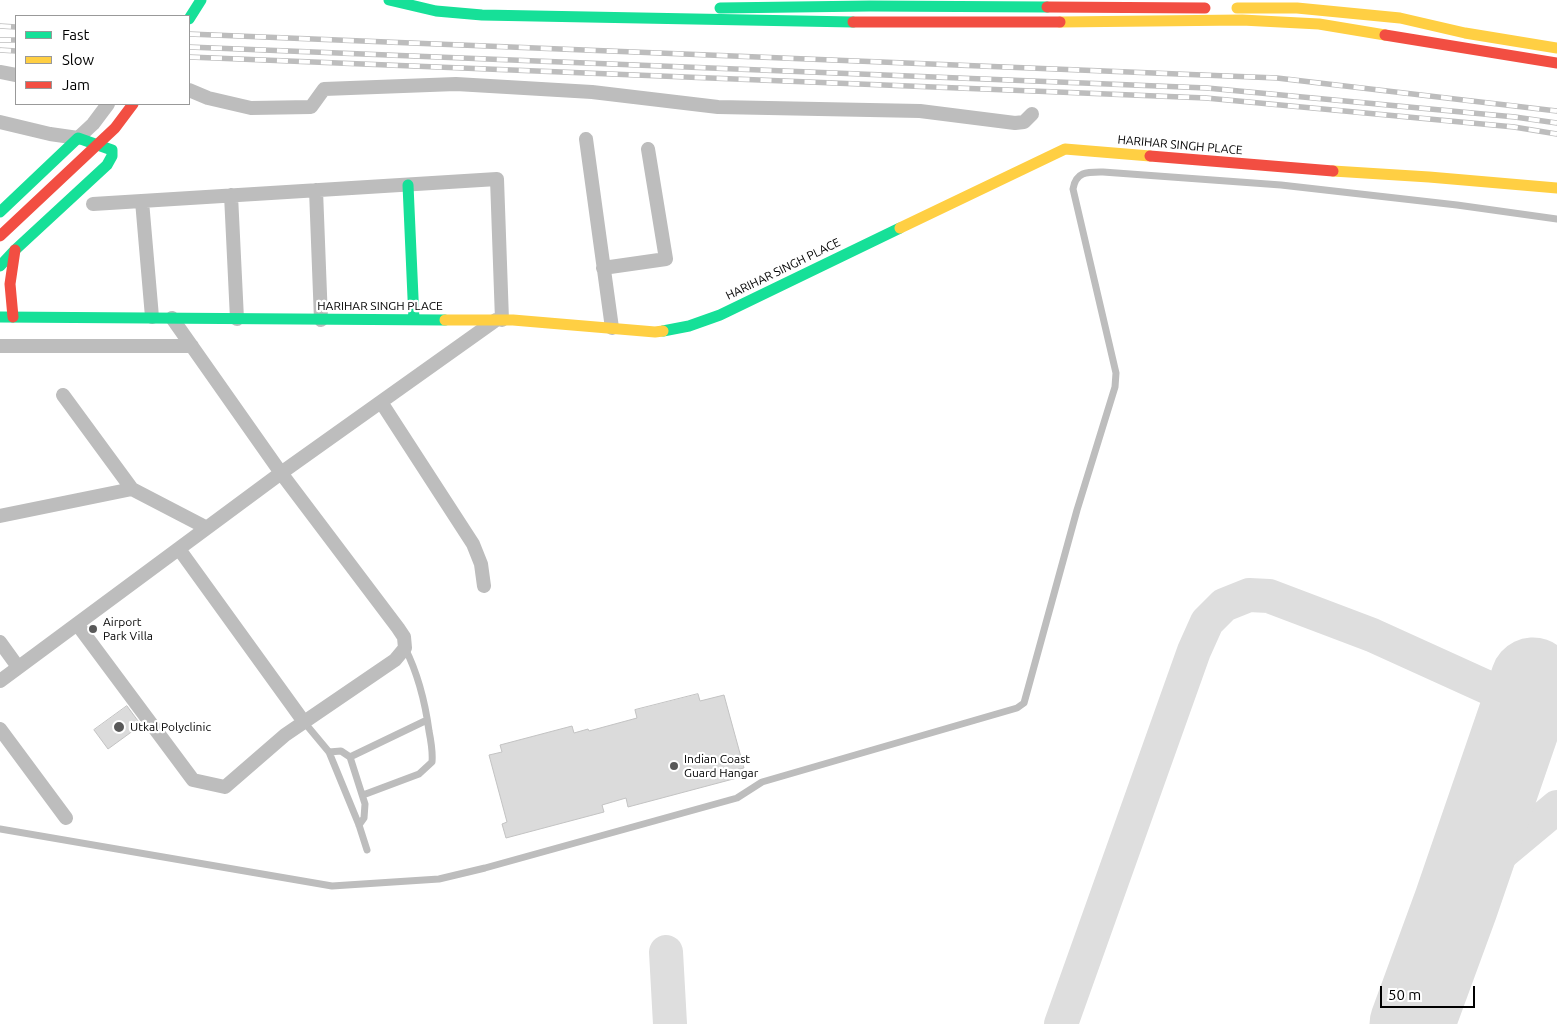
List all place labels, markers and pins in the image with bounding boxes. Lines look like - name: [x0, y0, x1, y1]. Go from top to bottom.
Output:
- place label: Airport Park Villa: [103, 615, 153, 643]
- marker: Airport Park Villa: [87, 623, 99, 635]
- marker: Utkal Polyclinic: [112, 720, 126, 734]
- place label: Utkal Polyclinic: [130, 720, 211, 734]
- place label: Indian Coast Guard Hangar: [684, 752, 758, 780]
- marker: Indian Coast Guard Hangar: [668, 760, 680, 772]

